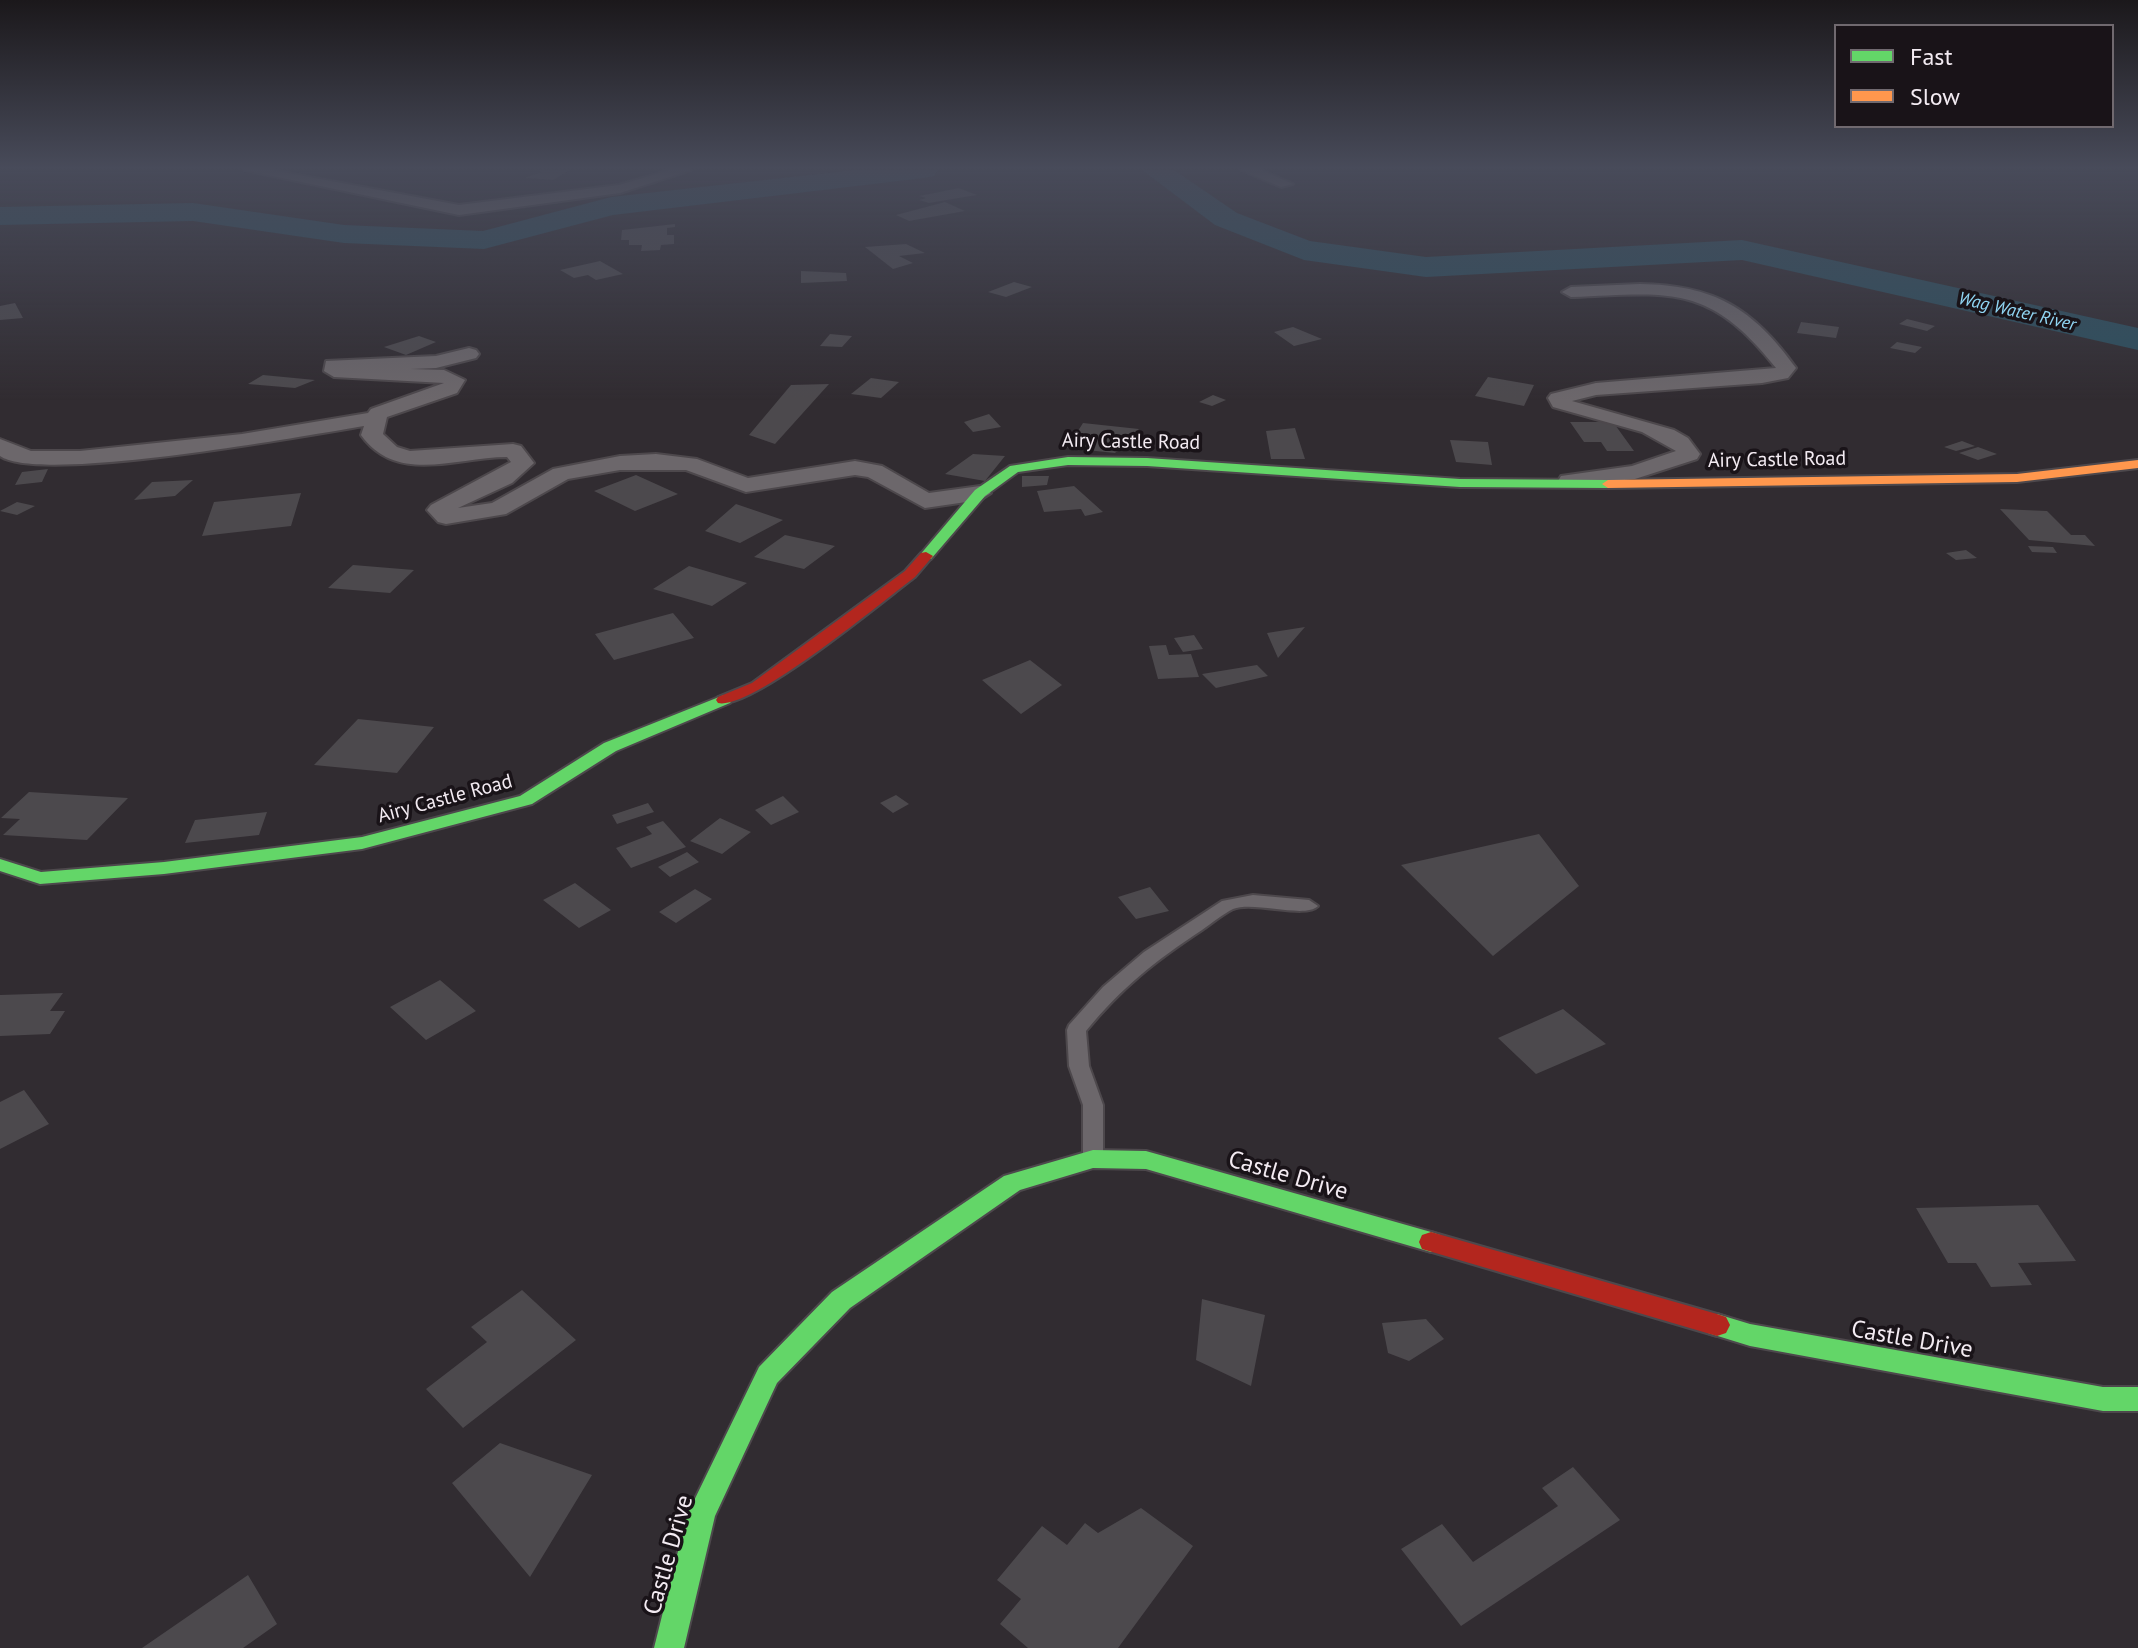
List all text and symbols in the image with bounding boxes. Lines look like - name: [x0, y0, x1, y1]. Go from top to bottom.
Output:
- legend: [1834, 24, 2114, 128]
- text: Fast: [1910, 41, 1953, 72]
- text: Slow: [1910, 81, 1960, 112]
- water label: Wag Water River: [1956, 288, 2078, 336]
- street label: Airy Castle Road: [1062, 429, 1200, 455]
- street label: Airy Castle Road: [1708, 447, 1846, 473]
- street label: Airy Castle Road: [375, 769, 515, 829]
- street label: Castle Drive: [1225, 1145, 1351, 1207]
- street label: Castle Drive: [1849, 1315, 1975, 1365]
- street label: Castle Drive: [638, 1492, 700, 1618]

